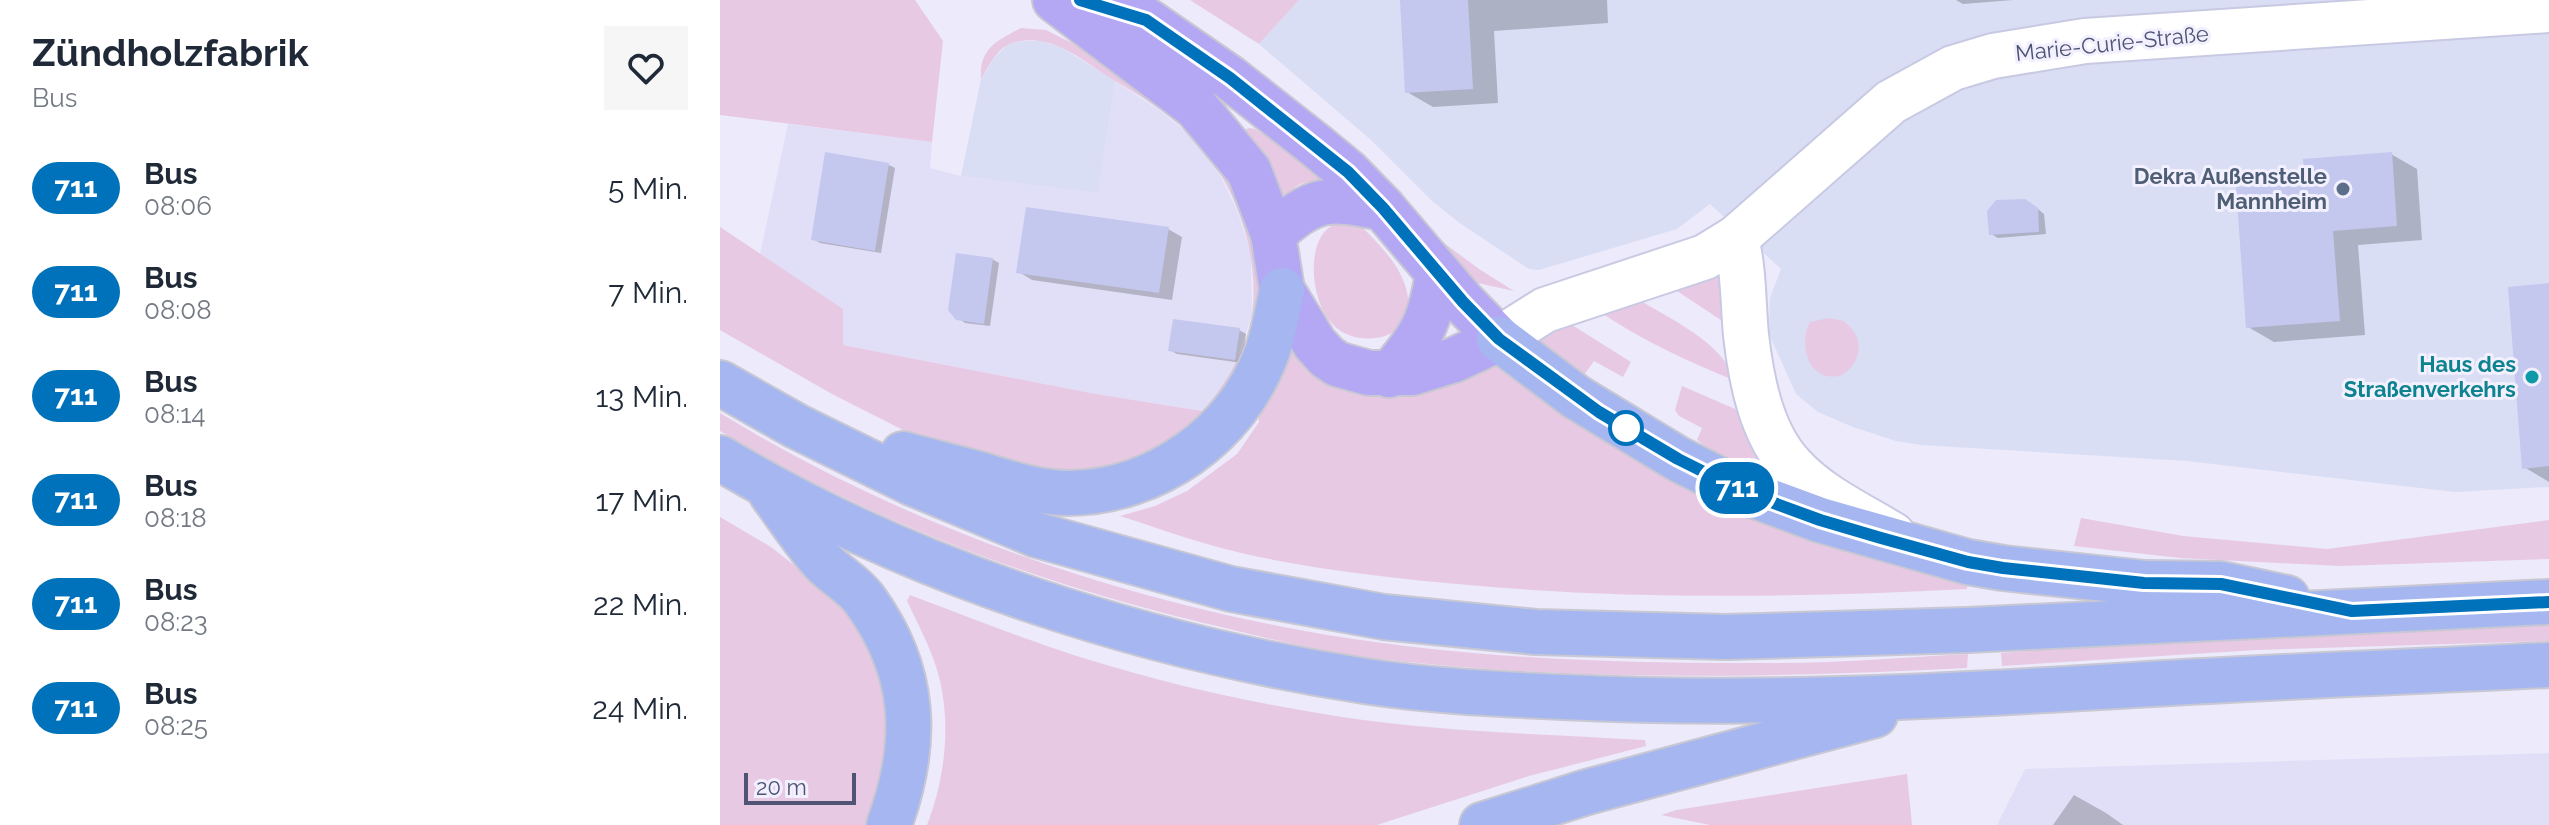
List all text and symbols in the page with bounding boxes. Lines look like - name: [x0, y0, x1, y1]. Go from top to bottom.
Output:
- street label: Marie-Curie-Straße: [2014, 20, 2210, 66]
- button: heart: [604, 26, 688, 110]
- text: Zündholzfabrik: [32, 30, 309, 75]
- text: Bus: [32, 83, 77, 113]
- text: Bus: [144, 156, 198, 191]
- place label: Dekra Außenstelle Mannheim: [2134, 163, 2327, 214]
- text: 711: [54, 171, 98, 204]
- text: 5 Min.: [608, 171, 688, 206]
- marker: Dekra Außenstelle Mannheim: [2334, 180, 2352, 198]
- text: 08:06: [144, 191, 212, 221]
- text: Bus: [144, 260, 198, 295]
- text: 711: [54, 275, 98, 308]
- text: 7 Min.: [608, 275, 688, 310]
- text: 08:08: [144, 295, 212, 325]
- place label: Haus des Straßenverkehrs: [2344, 351, 2516, 402]
- text: Bus: [144, 364, 198, 399]
- marker: Haus des Straßenverkehrs: [2523, 368, 2541, 386]
- text: 711: [54, 379, 98, 412]
- text: 13 Min.: [595, 379, 688, 414]
- text: 08:14: [144, 399, 206, 429]
- unlabelled marker: [1609, 411, 1643, 445]
- line badge: 711: [1691, 462, 1783, 514]
- text: Bus: [144, 468, 198, 503]
- text: 711: [1715, 471, 1759, 504]
- text: 711: [54, 483, 98, 516]
- text: 17 Min.: [596, 483, 688, 518]
- text: 08:18: [144, 503, 207, 533]
- text: Bus: [144, 572, 198, 607]
- text: 711: [54, 587, 98, 620]
- text: 22 Min.: [593, 587, 688, 622]
- text: 08:23: [144, 607, 208, 637]
- text: Bus: [144, 676, 198, 711]
- text: 711: [54, 691, 98, 724]
- text: 24 Min.: [592, 691, 688, 726]
- text: 08:25: [144, 711, 208, 741]
- scale bar: [744, 769, 856, 805]
- text: 20 m: [756, 774, 807, 800]

